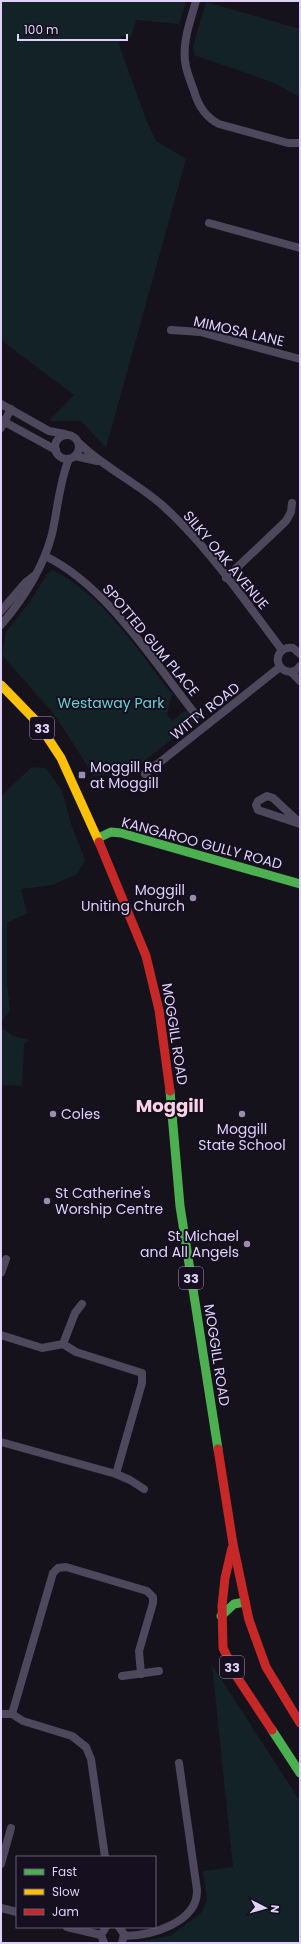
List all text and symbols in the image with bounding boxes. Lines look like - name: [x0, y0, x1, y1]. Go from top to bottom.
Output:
- scale bar: [18, 16, 127, 42]
- text: 100 m: [24, 21, 58, 38]
- street label: MIMOSA LANE: [192, 311, 286, 351]
- street label: SILKY OAK AVENUE: [179, 506, 273, 614]
- street label: SPOTTED GUM PLACE: [98, 580, 204, 700]
- street label: WITTY ROAD: [166, 678, 244, 744]
- park label: Westaway Park: [58, 693, 165, 713]
- road number: 33: [30, 717, 54, 739]
- place label: Moggill Rd at Moggill: [90, 757, 162, 793]
- marker: Moggill Rd at Moggill: [77, 770, 87, 780]
- street label: KANGAROO GULLY ROAD: [120, 812, 285, 874]
- place label: Moggill Uniting Church: [81, 880, 185, 916]
- marker: Moggill Uniting Church: [188, 893, 198, 903]
- street label: MOGGILL ROAD: [157, 982, 193, 1087]
- district label: Moggill: [136, 1093, 204, 1118]
- place label: Coles: [61, 1104, 100, 1124]
- marker: Coles: [48, 1109, 58, 1119]
- marker: Moggill State School: [237, 1109, 247, 1119]
- place label: Moggill State School: [198, 1119, 286, 1155]
- place label: St Catherine's Worship Centre: [55, 1183, 164, 1219]
- marker: St Catherine's Worship Centre: [42, 1196, 52, 1206]
- place label: St Michael and All Angels: [140, 1226, 239, 1262]
- marker: St Michael and All Angels: [242, 1239, 252, 1249]
- road number: 33: [179, 1267, 203, 1289]
- street label: MOGGILL ROAD: [199, 1303, 235, 1408]
- road number: 33: [220, 1656, 244, 1678]
- legend: [16, 1856, 156, 1928]
- text: Fast: [52, 1863, 77, 1880]
- text: Slow: [52, 1883, 80, 1900]
- north arrow: [245, 1888, 285, 1928]
- text: Jam: [52, 1903, 79, 1920]
- text: N: [267, 1904, 283, 1914]

